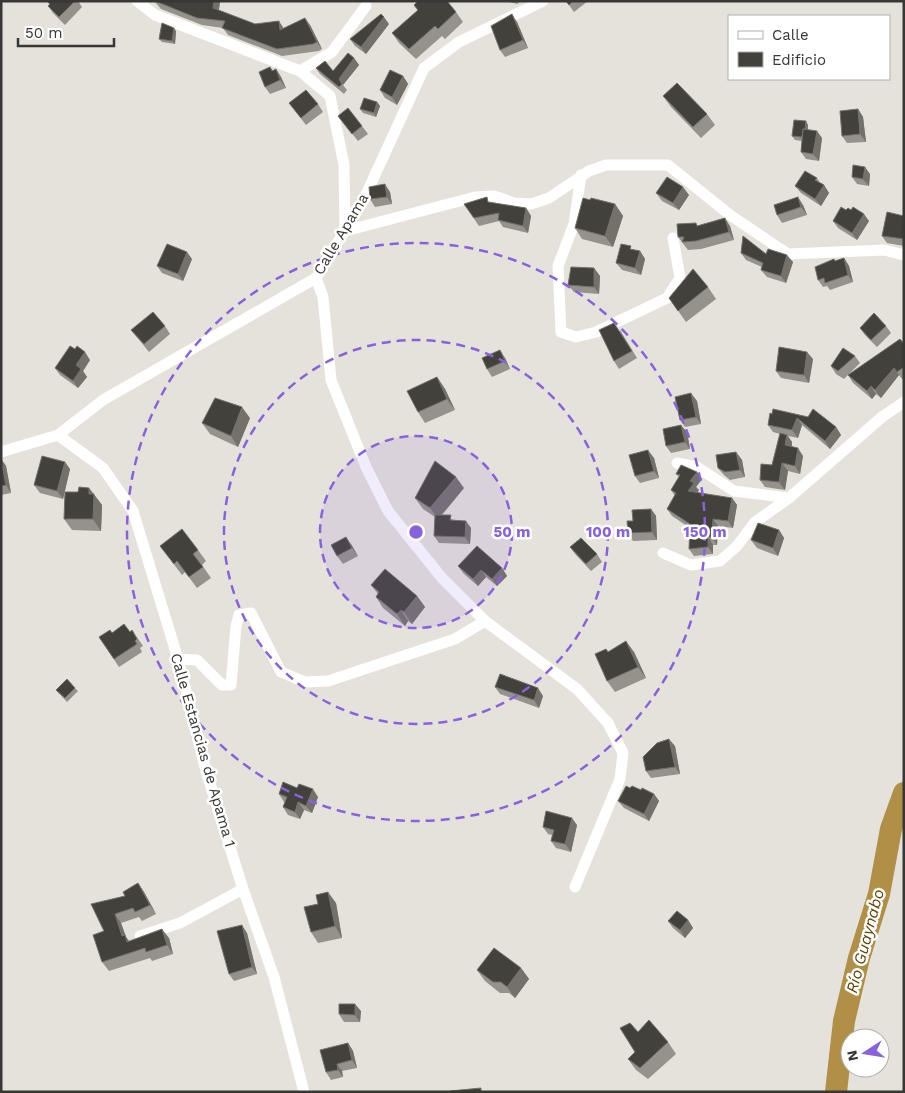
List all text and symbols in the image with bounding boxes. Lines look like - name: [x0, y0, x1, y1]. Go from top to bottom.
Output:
- scale bar: [18, 15, 114, 47]
- legend: [728, 15, 890, 80]
- text: 50 m: [25, 24, 62, 42]
- text: Calle: [772, 26, 809, 44]
- text: Edificio: [772, 51, 826, 69]
- street label: Calle Apama: [310, 190, 373, 278]
- centre of rings: [407, 523, 425, 541]
- text: 50 m: [494, 523, 530, 541]
- text: 100 m: [586, 523, 630, 541]
- text: 150 m: [683, 523, 727, 541]
- street label: Calle Estancias de Apama 1: [167, 651, 239, 849]
- water label: Río Guaynabo: [842, 887, 888, 995]
- north arrow: [840, 1028, 890, 1078]
- text: N: [843, 1049, 861, 1062]

